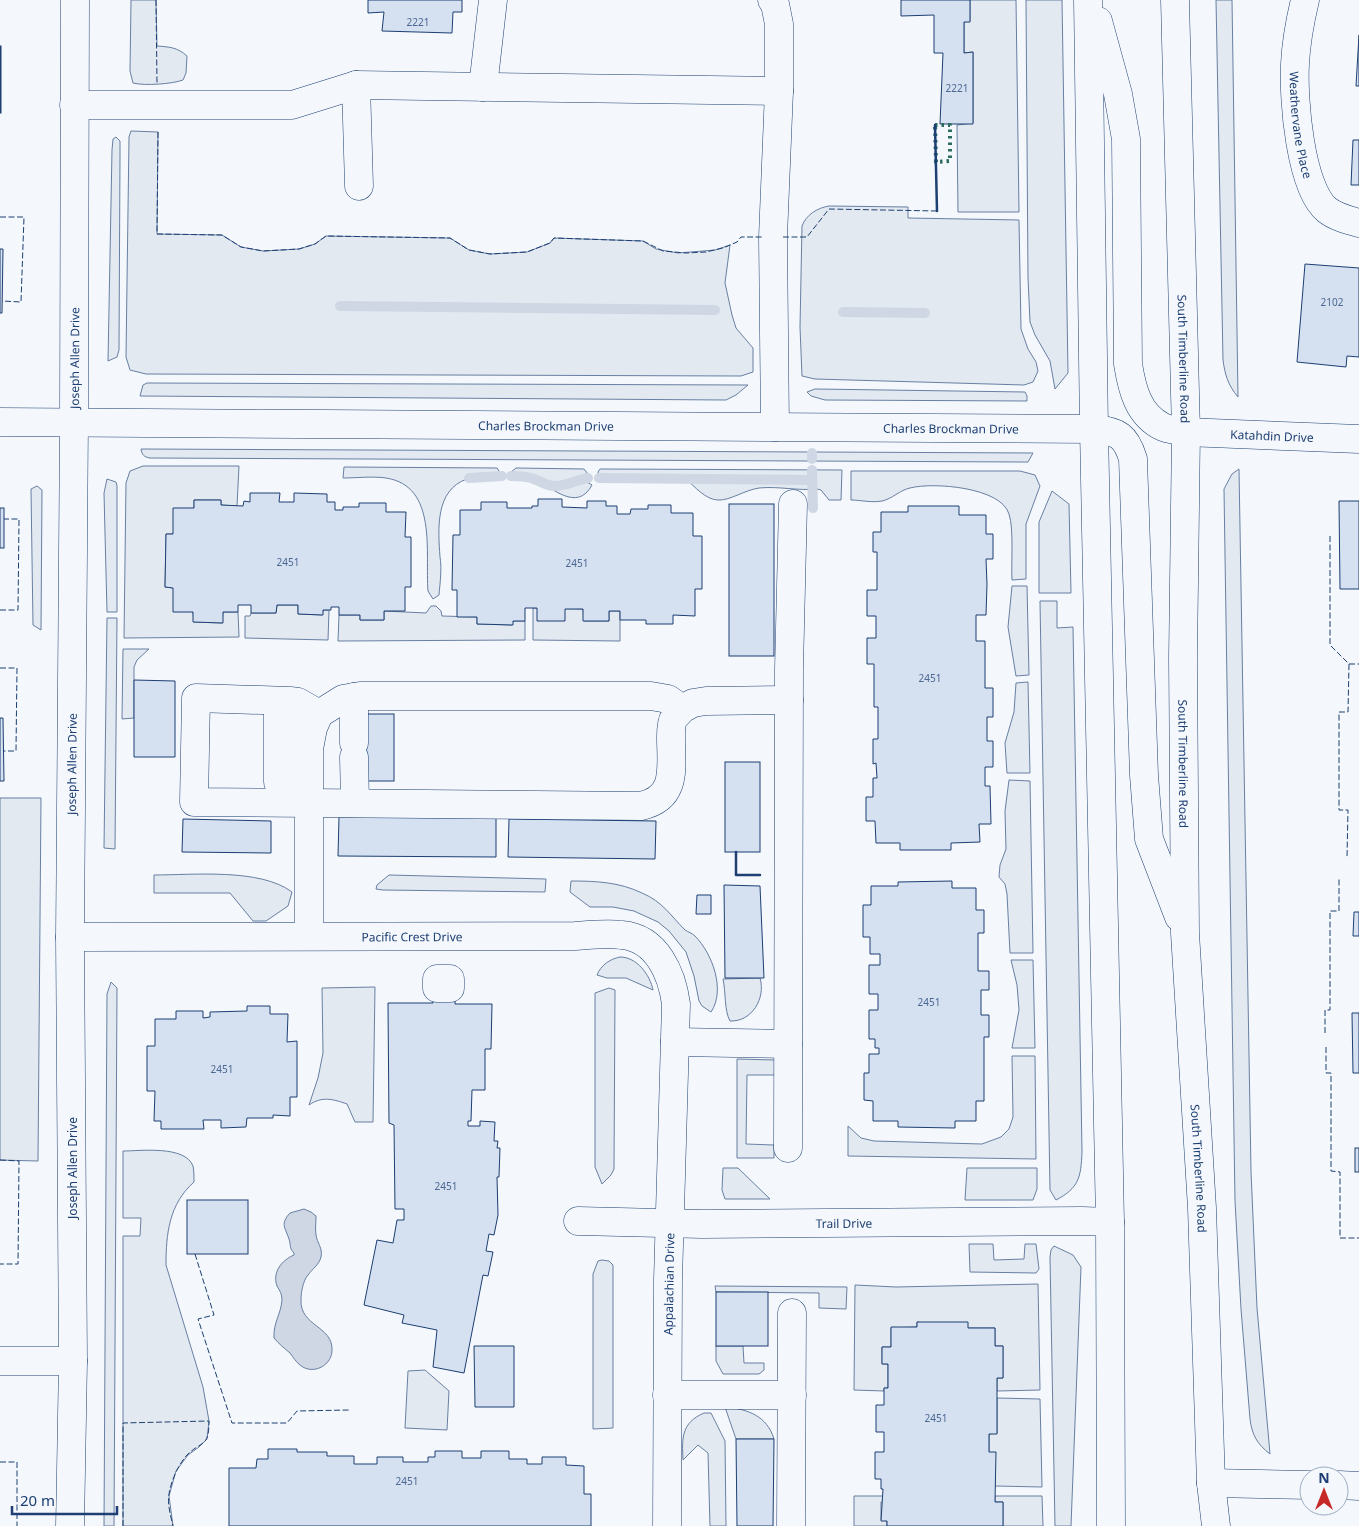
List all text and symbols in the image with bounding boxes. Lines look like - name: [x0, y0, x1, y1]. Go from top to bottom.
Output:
- house number: 2221: [407, 15, 429, 29]
- street label: Weathervane Place: [1286, 71, 1317, 181]
- house number: 2221: [946, 81, 968, 95]
- street label: South Timberline Road: [1174, 294, 1194, 423]
- house number: 2102: [1321, 295, 1344, 309]
- street label: Joseph Allen Drive: [66, 307, 83, 410]
- street label: Charles Brockman Drive: [478, 417, 614, 434]
- street label: Charles Brockman Drive: [883, 419, 1019, 437]
- street label: Katahdin Drive: [1230, 425, 1314, 446]
- house number: 2451: [277, 555, 299, 569]
- house number: 2451: [566, 556, 588, 570]
- house number: 2451: [919, 671, 941, 685]
- street label: South Timberline Road: [1175, 699, 1193, 828]
- street label: Joseph Allen Drive: [62, 713, 80, 816]
- street label: Pacific Crest Drive: [361, 928, 463, 945]
- house number: 2451: [918, 995, 940, 1009]
- house number: 2451: [211, 1062, 233, 1076]
- street label: South Timberline Road: [1187, 1104, 1211, 1233]
- street label: Joseph Allen Drive: [64, 1117, 81, 1220]
- house number: 2451: [435, 1179, 457, 1193]
- street label: Trail Drive: [816, 1214, 873, 1232]
- street label: Appalachian Drive: [660, 1233, 678, 1335]
- house number: 2451: [925, 1411, 947, 1425]
- north arrow: [1299, 1466, 1349, 1516]
- text: N: [1318, 1468, 1330, 1487]
- house number: 2451: [396, 1474, 418, 1488]
- scale bar: [12, 1484, 118, 1516]
- text: 20 m: [20, 1490, 55, 1510]

